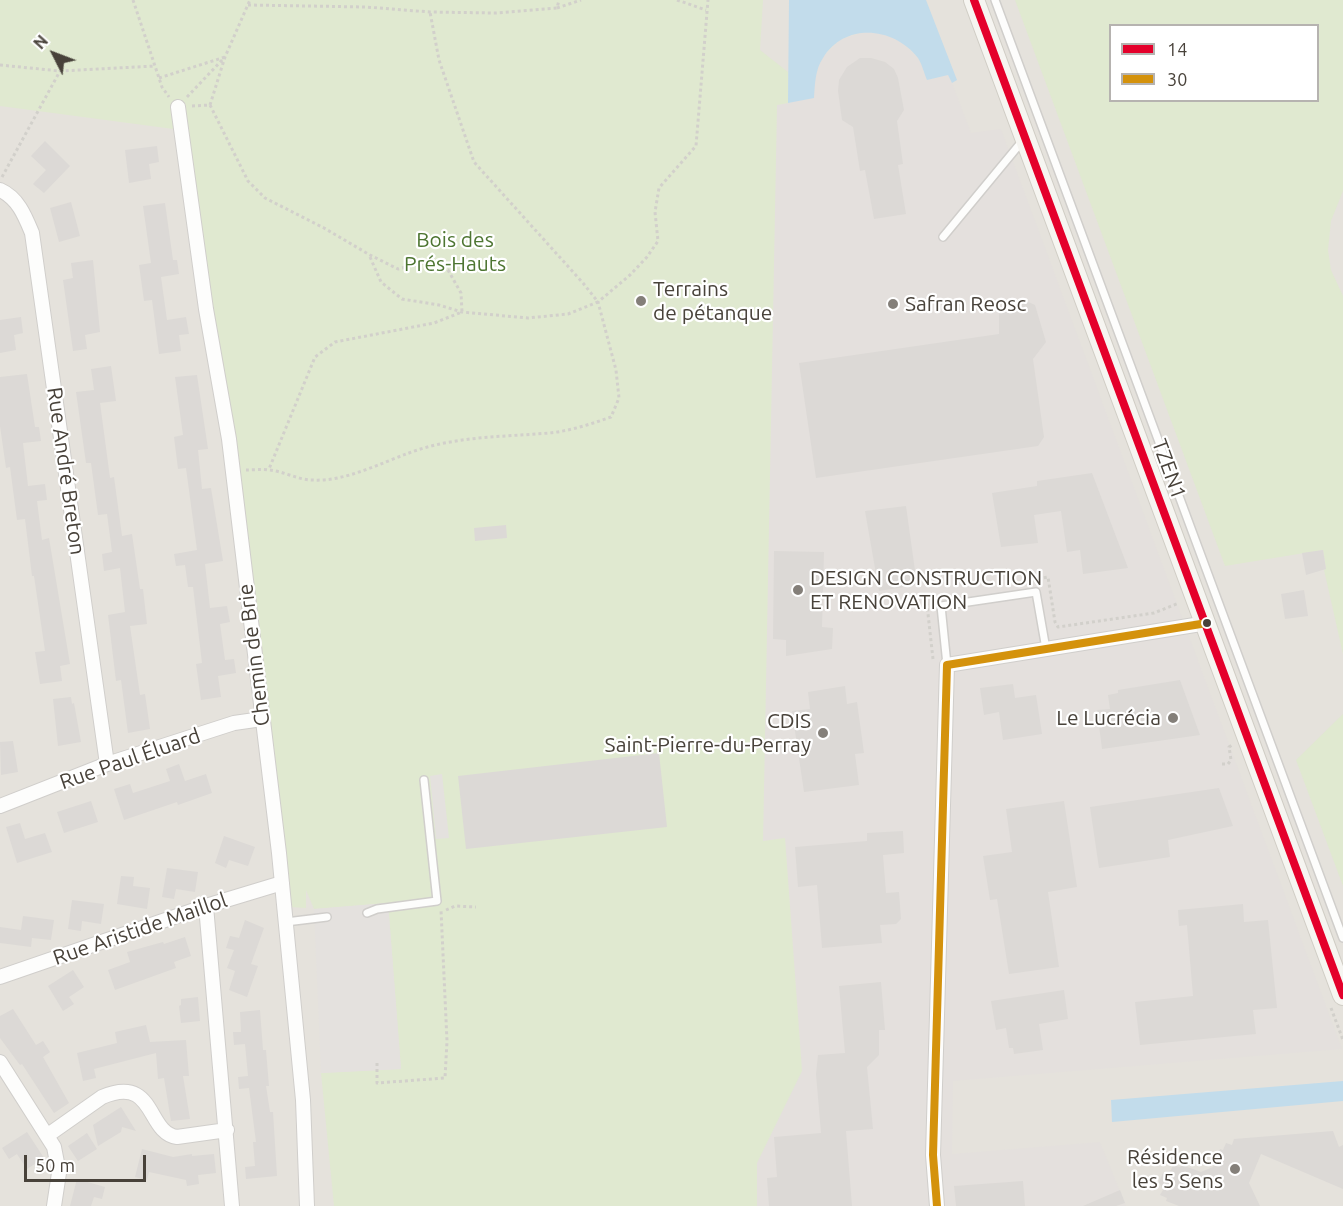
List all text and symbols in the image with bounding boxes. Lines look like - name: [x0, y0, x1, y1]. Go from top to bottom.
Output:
- north arrow: [24, 24, 84, 84]
- legend: [1109, 24, 1319, 102]
- text: N: [30, 31, 51, 52]
- text: 14: [1167, 39, 1187, 59]
- text: 30: [1167, 69, 1187, 89]
- park label: Bois des Prés-Hauts: [404, 227, 506, 277]
- place label: Terrains de pétanque: [653, 276, 772, 326]
- place label: Safran Reosc: [905, 291, 1026, 317]
- marker: Terrains de pétanque: [634, 294, 648, 308]
- marker: Safran Reosc: [886, 297, 900, 311]
- street label: Rue André Breton: [42, 386, 90, 556]
- street label: TZEN1: [1147, 435, 1191, 503]
- place label: DESIGN CONSTRUCTION ET RENOVATION: [810, 565, 1042, 615]
- street label: Chemin de Brie: [233, 582, 275, 728]
- marker: DESIGN CONSTRUCTION ET RENOVATION: [791, 583, 805, 597]
- unlabelled marker: [1201, 617, 1213, 629]
- place label: Le Lucrécia: [1056, 705, 1161, 731]
- place label: CDIS Saint-Pierre-du-Perray: [605, 708, 811, 758]
- marker: Le Lucrécia: [1166, 711, 1180, 725]
- street label: Rue Paul Éluard: [56, 723, 204, 795]
- marker: CDIS Saint-Pierre-du-Perray: [816, 726, 830, 740]
- street label: Rue Aristide Maillol: [50, 887, 230, 971]
- scale bar: [27, 1143, 148, 1181]
- place label: Résidence les 5 Sens: [1127, 1144, 1223, 1194]
- text: 50 m: [35, 1155, 75, 1175]
- marker: Résidence les 5 Sens: [1228, 1162, 1242, 1176]

